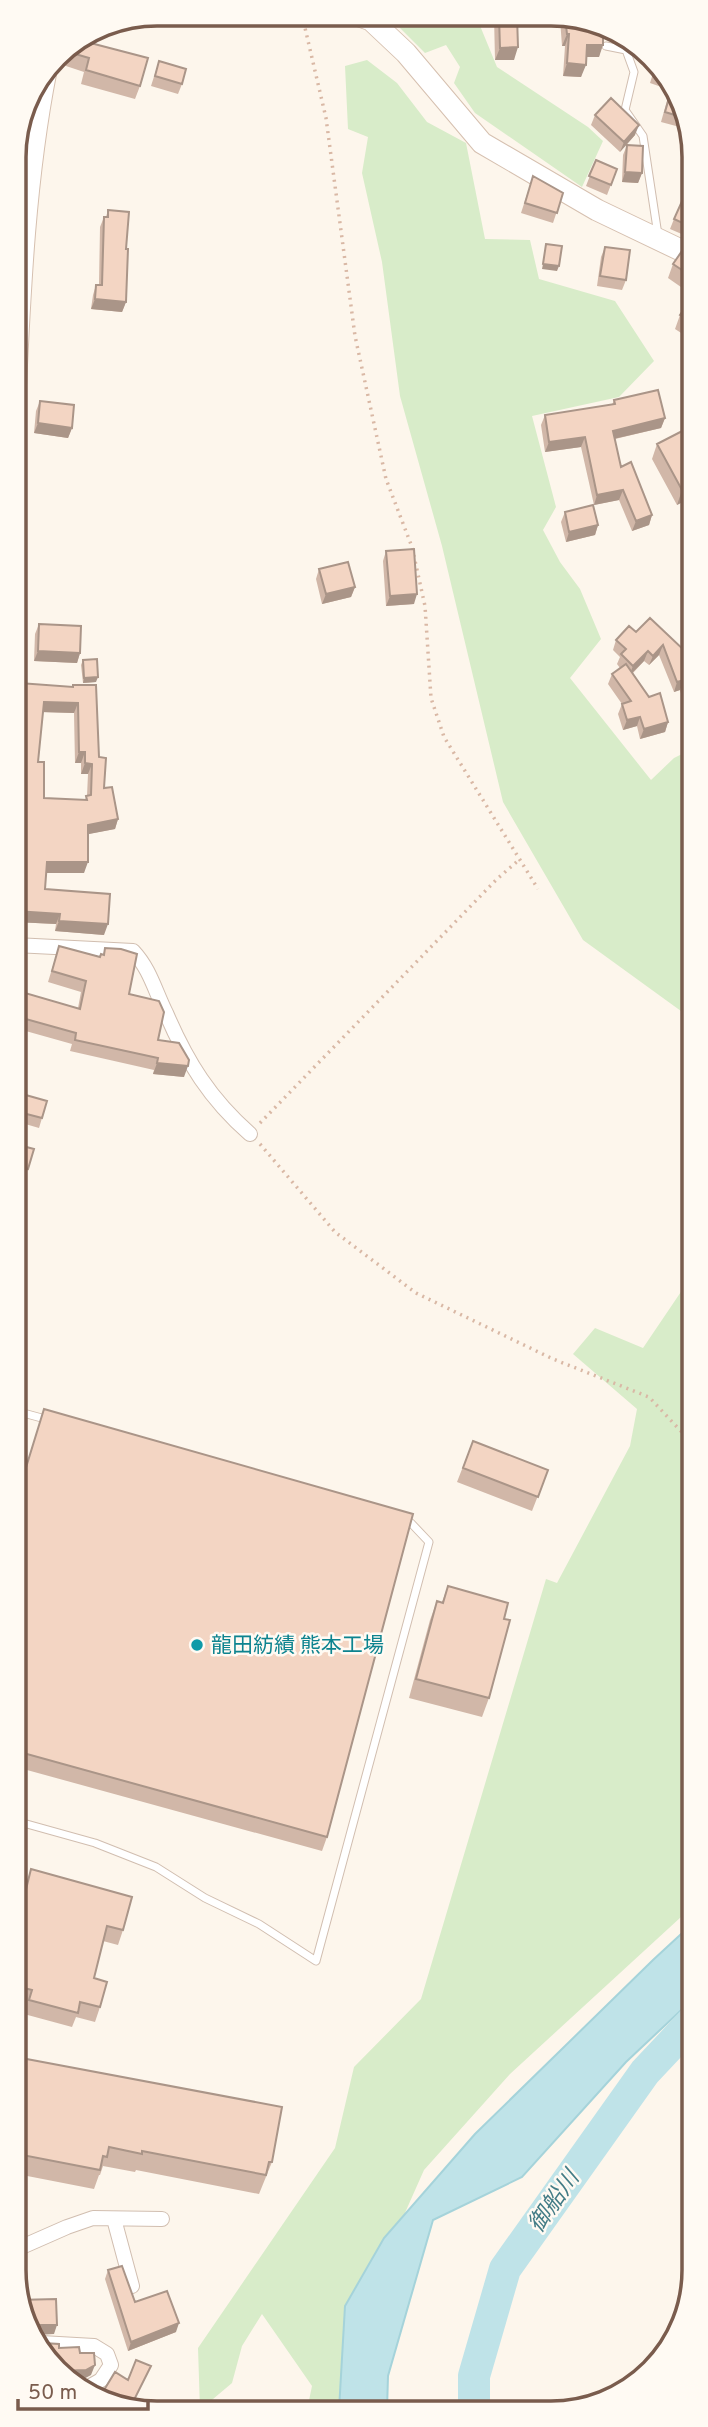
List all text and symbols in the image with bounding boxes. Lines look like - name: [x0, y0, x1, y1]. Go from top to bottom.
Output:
- place label: 龍田紡績 熊本工場: [211, 1633, 384, 1660]
- marker: 龍田紡績 熊本工場: [189, 1637, 205, 1653]
- water label: 御船川: [523, 2163, 588, 2239]
- scale bar: [18, 2368, 147, 2412]
- text: 50 m: [28, 2380, 77, 2407]

